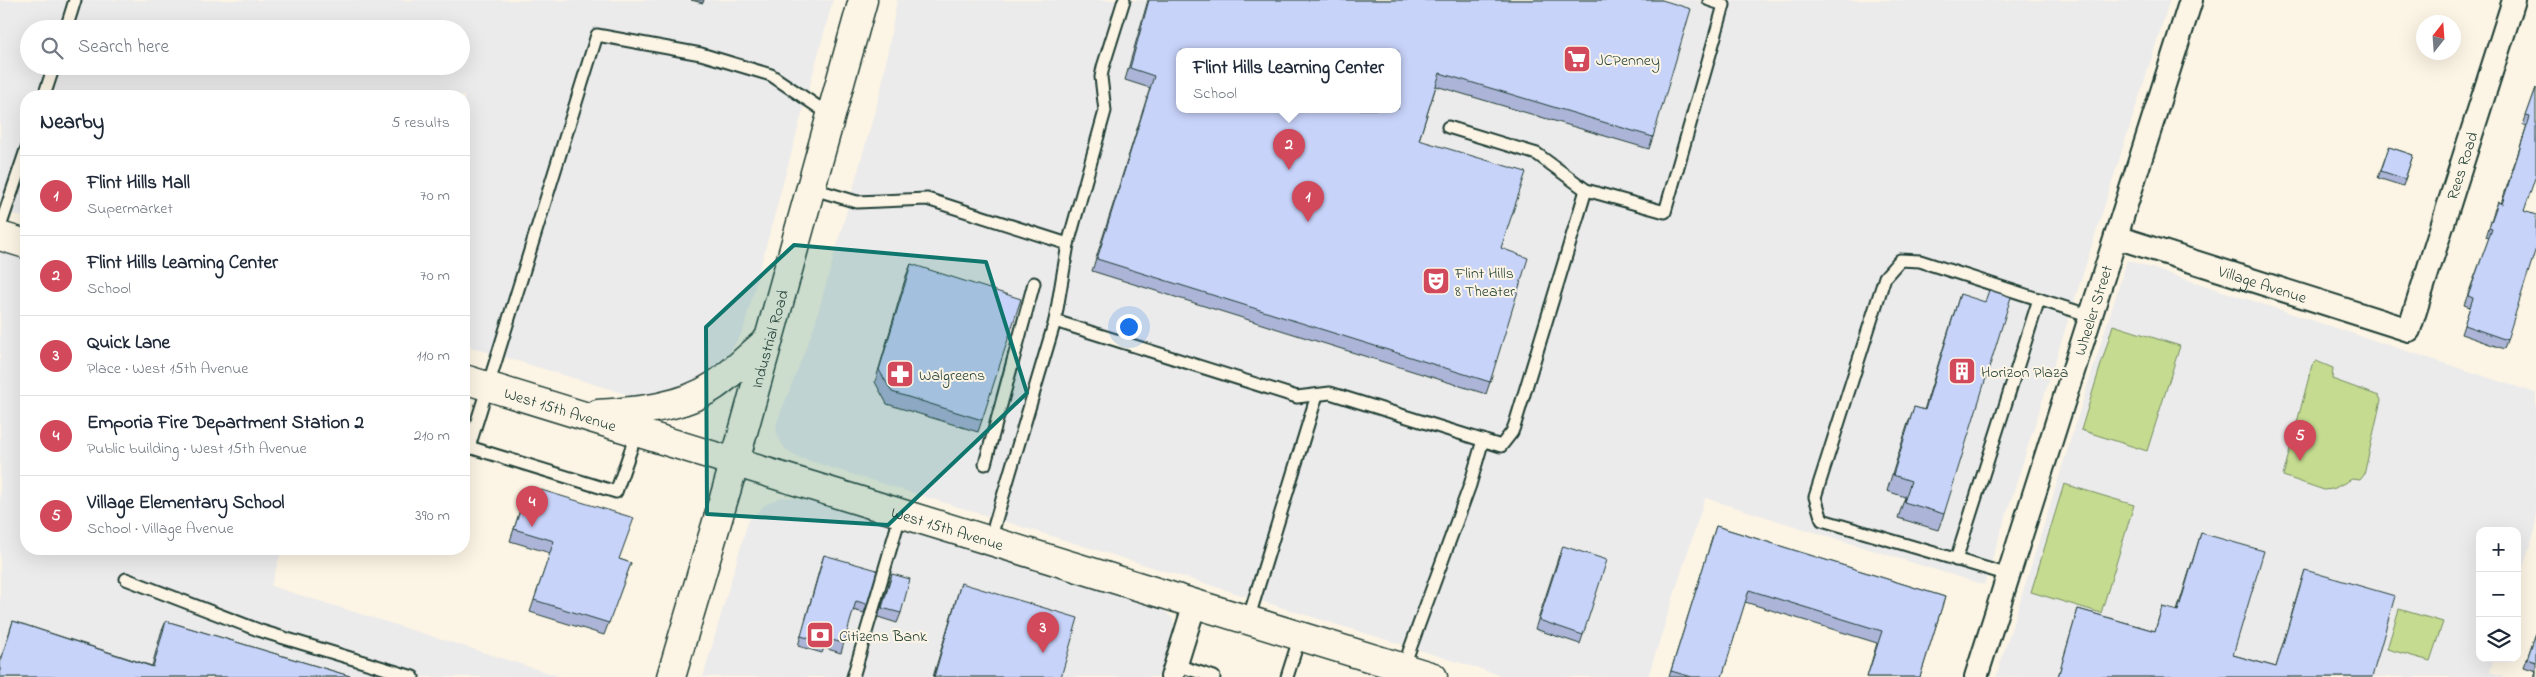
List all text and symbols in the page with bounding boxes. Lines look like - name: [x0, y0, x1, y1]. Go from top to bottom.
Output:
- north arrow: [2416, 15, 2461, 60]
- search box: [20, 20, 470, 75]
- icon: search: [38, 34, 66, 62]
- text: Search here: [78, 34, 169, 61]
- supermarket icon: JCPenney: [1562, 44, 1592, 74]
- popup: [1176, 48, 1401, 113]
- place label: JCPenney: [1596, 49, 1660, 73]
- text: Flint Hills Learning Center: [1193, 55, 1384, 82]
- text: School: [1193, 82, 1237, 106]
- text: Nearby: [40, 108, 104, 138]
- text: 5 results: [391, 111, 450, 135]
- pin: 2: [1273, 129, 1305, 170]
- street label: Rees Road: [2441, 129, 2485, 203]
- text: Flint Hills Mall: [87, 170, 190, 197]
- pin: 1: [1292, 181, 1324, 222]
- text: 1: [53, 184, 59, 208]
- text: 70 m: [420, 184, 450, 208]
- text: Supermarket: [87, 197, 173, 221]
- text: Flint Hills Learning Center: [87, 250, 278, 277]
- street label: Village Avenue: [2214, 260, 2310, 311]
- place label: Flint Hills 8 Theater: [1454, 262, 1515, 304]
- street label: Wheeler Street: [2069, 262, 2120, 359]
- text: 2: [52, 264, 60, 288]
- text: 70 m: [420, 264, 450, 288]
- theatre icon: Flint Hills 8 Theater: [1421, 266, 1451, 296]
- text: School: [87, 277, 131, 301]
- street label: Industrial Road: [746, 287, 796, 391]
- your location: [1116, 314, 1142, 340]
- text: Quick Lane: [87, 330, 170, 357]
- text: 3: [53, 344, 59, 368]
- text: 110 m: [416, 344, 450, 368]
- building icon: Horizon Plaza: [1947, 356, 1977, 386]
- text: Place · West 15th Avenue: [87, 357, 248, 381]
- pharmacy icon: Walgreens: [885, 359, 915, 389]
- place label: Horizon Plaza: [1981, 361, 2068, 385]
- place label: Walgreens: [919, 364, 985, 388]
- street label: West 15th Avenue: [501, 382, 620, 439]
- text: Emporia Fire Department Station 2: [87, 410, 364, 437]
- pin: 5: [2284, 420, 2316, 461]
- text: 4: [53, 424, 59, 448]
- text: 210 m: [414, 424, 450, 448]
- text: Public building · West 15th Avenue: [87, 437, 307, 461]
- pin: 4: [516, 486, 548, 527]
- text: Village Elementary School: [87, 490, 285, 517]
- street label: West 15th Avenue: [888, 501, 1007, 558]
- text: 5: [51, 504, 61, 528]
- text: 390 m: [415, 504, 450, 528]
- text: School · Village Avenue: [87, 517, 234, 541]
- map controls: [2476, 527, 2521, 662]
- button: +: [2476, 527, 2521, 572]
- button: −: [2476, 572, 2521, 617]
- pin: 3: [1027, 612, 1059, 653]
- button: layers: [2476, 617, 2521, 662]
- bank icon: Citizens Bank: [805, 620, 835, 650]
- place label: Citizens Bank: [839, 625, 928, 649]

